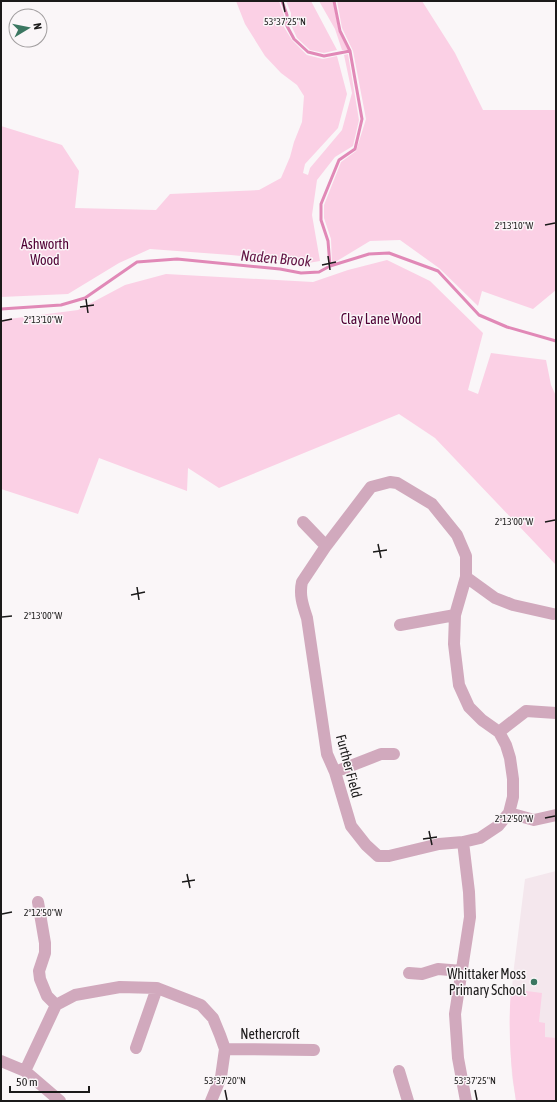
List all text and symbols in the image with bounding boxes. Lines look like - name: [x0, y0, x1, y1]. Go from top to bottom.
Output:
- north arrow: [8, 8, 48, 48]
- text: 53°37'25"N: [264, 16, 306, 27]
- text: N: [31, 22, 44, 31]
- text: 2°13'10"W: [495, 220, 534, 231]
- park label: Ashworth Wood: [21, 236, 69, 268]
- water label: Naden Brook: [240, 246, 312, 270]
- park label: Clay Lane Wood: [341, 311, 421, 327]
- text: 2°13'10"W: [24, 314, 63, 325]
- text: 2°13'00"W: [495, 516, 534, 527]
- text: 2°13'00"W: [24, 610, 63, 621]
- street label: Further Field: [333, 733, 365, 799]
- text: 2°12'50"W: [495, 813, 534, 824]
- text: 2°12'50"W: [24, 907, 63, 918]
- place label: Whittaker Moss Primary School: [447, 966, 526, 998]
- marker: Whittaker Moss Primary School: [529, 977, 539, 987]
- street label: Nethercroft: [240, 1026, 300, 1042]
- scale bar: [10, 1068, 89, 1094]
- text: 50 m: [16, 1075, 38, 1089]
- text: 53°37'20"N: [204, 1075, 246, 1086]
- text: 53°37'25"N: [454, 1075, 496, 1086]

